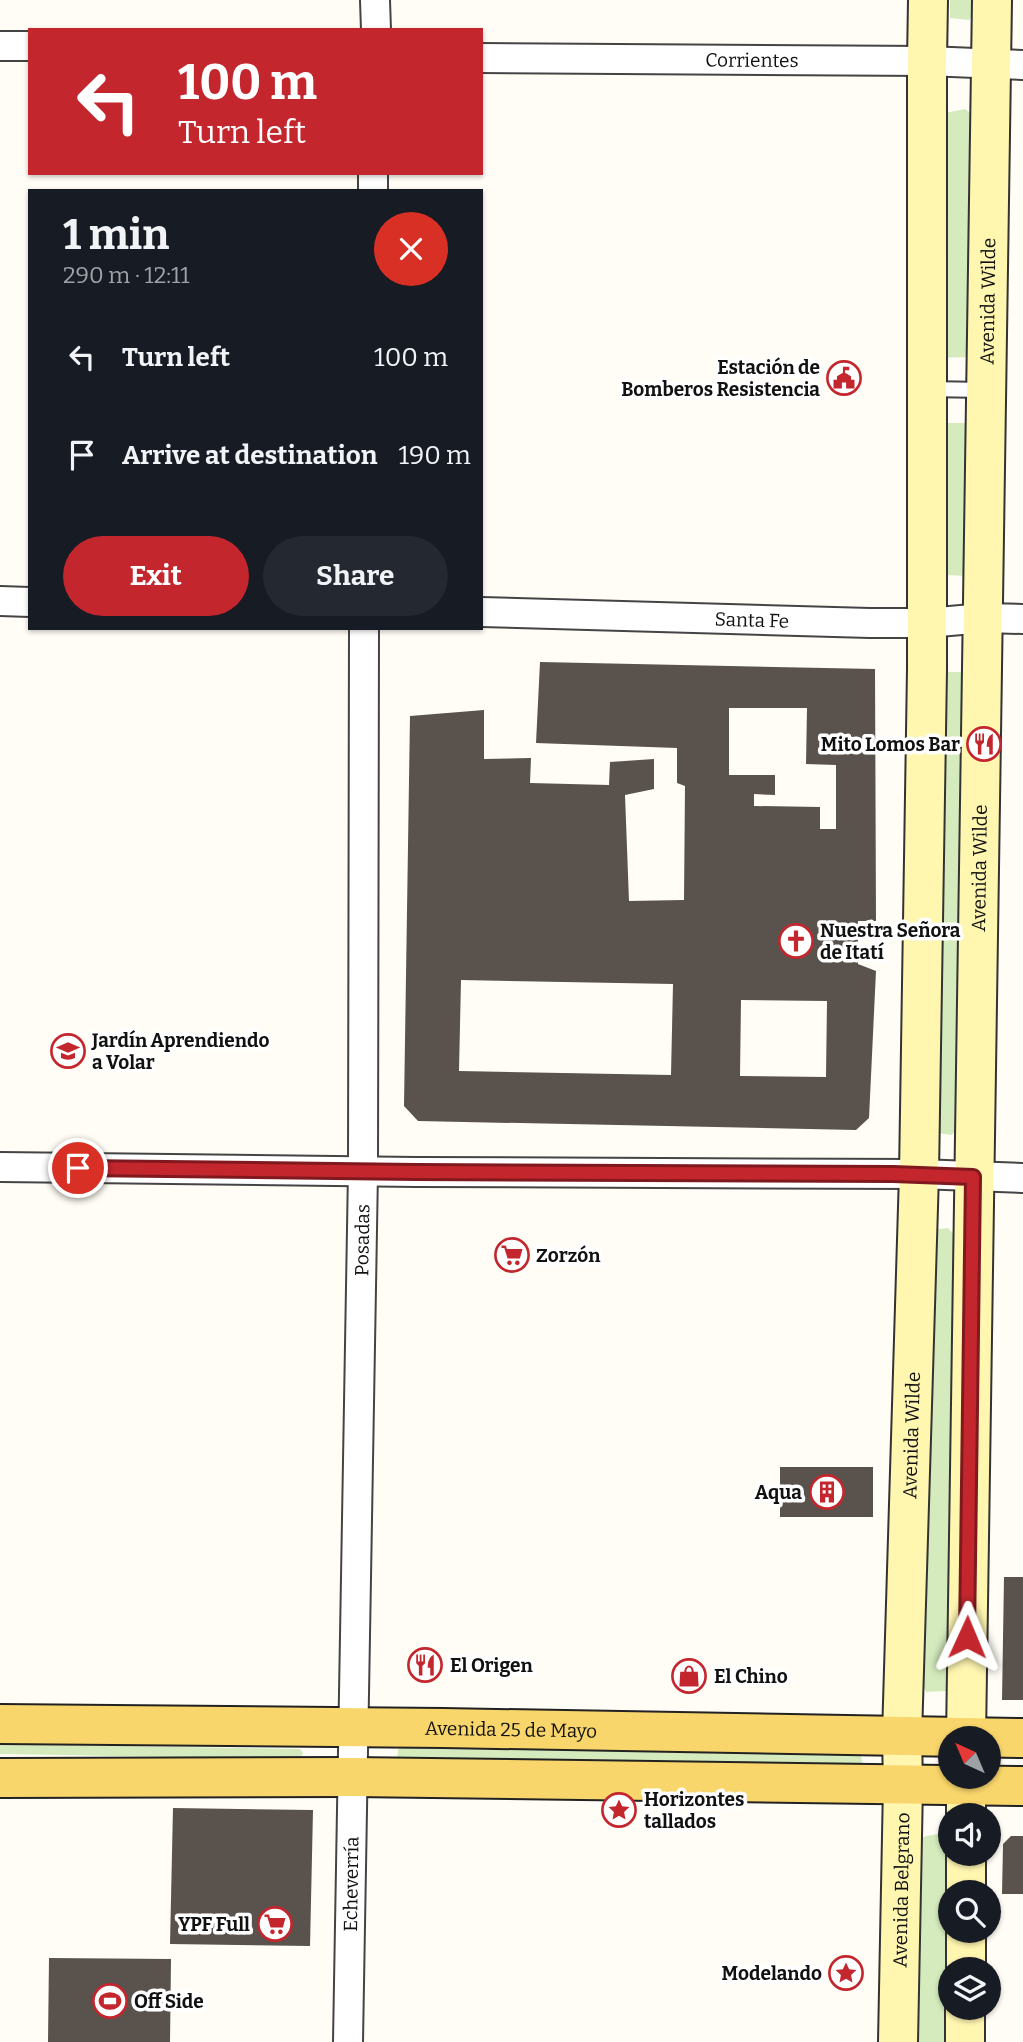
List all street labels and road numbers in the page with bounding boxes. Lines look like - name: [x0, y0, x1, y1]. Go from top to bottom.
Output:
- street label: Corrientes: [705, 48, 799, 72]
- street label: Avenida Wilde: [975, 237, 1000, 365]
- street label: Santa Fe: [714, 607, 789, 632]
- street label: Avenida Wilde: [967, 804, 991, 932]
- street label: Posadas: [350, 1204, 374, 1276]
- street label: Avenida Wilde: [898, 1371, 925, 1499]
- street label: Avenida 25 de Mayo: [425, 1716, 597, 1742]
- street label: Avenida Belgrano: [888, 1812, 914, 1968]
- street label: Echeverría: [338, 1836, 363, 1932]

